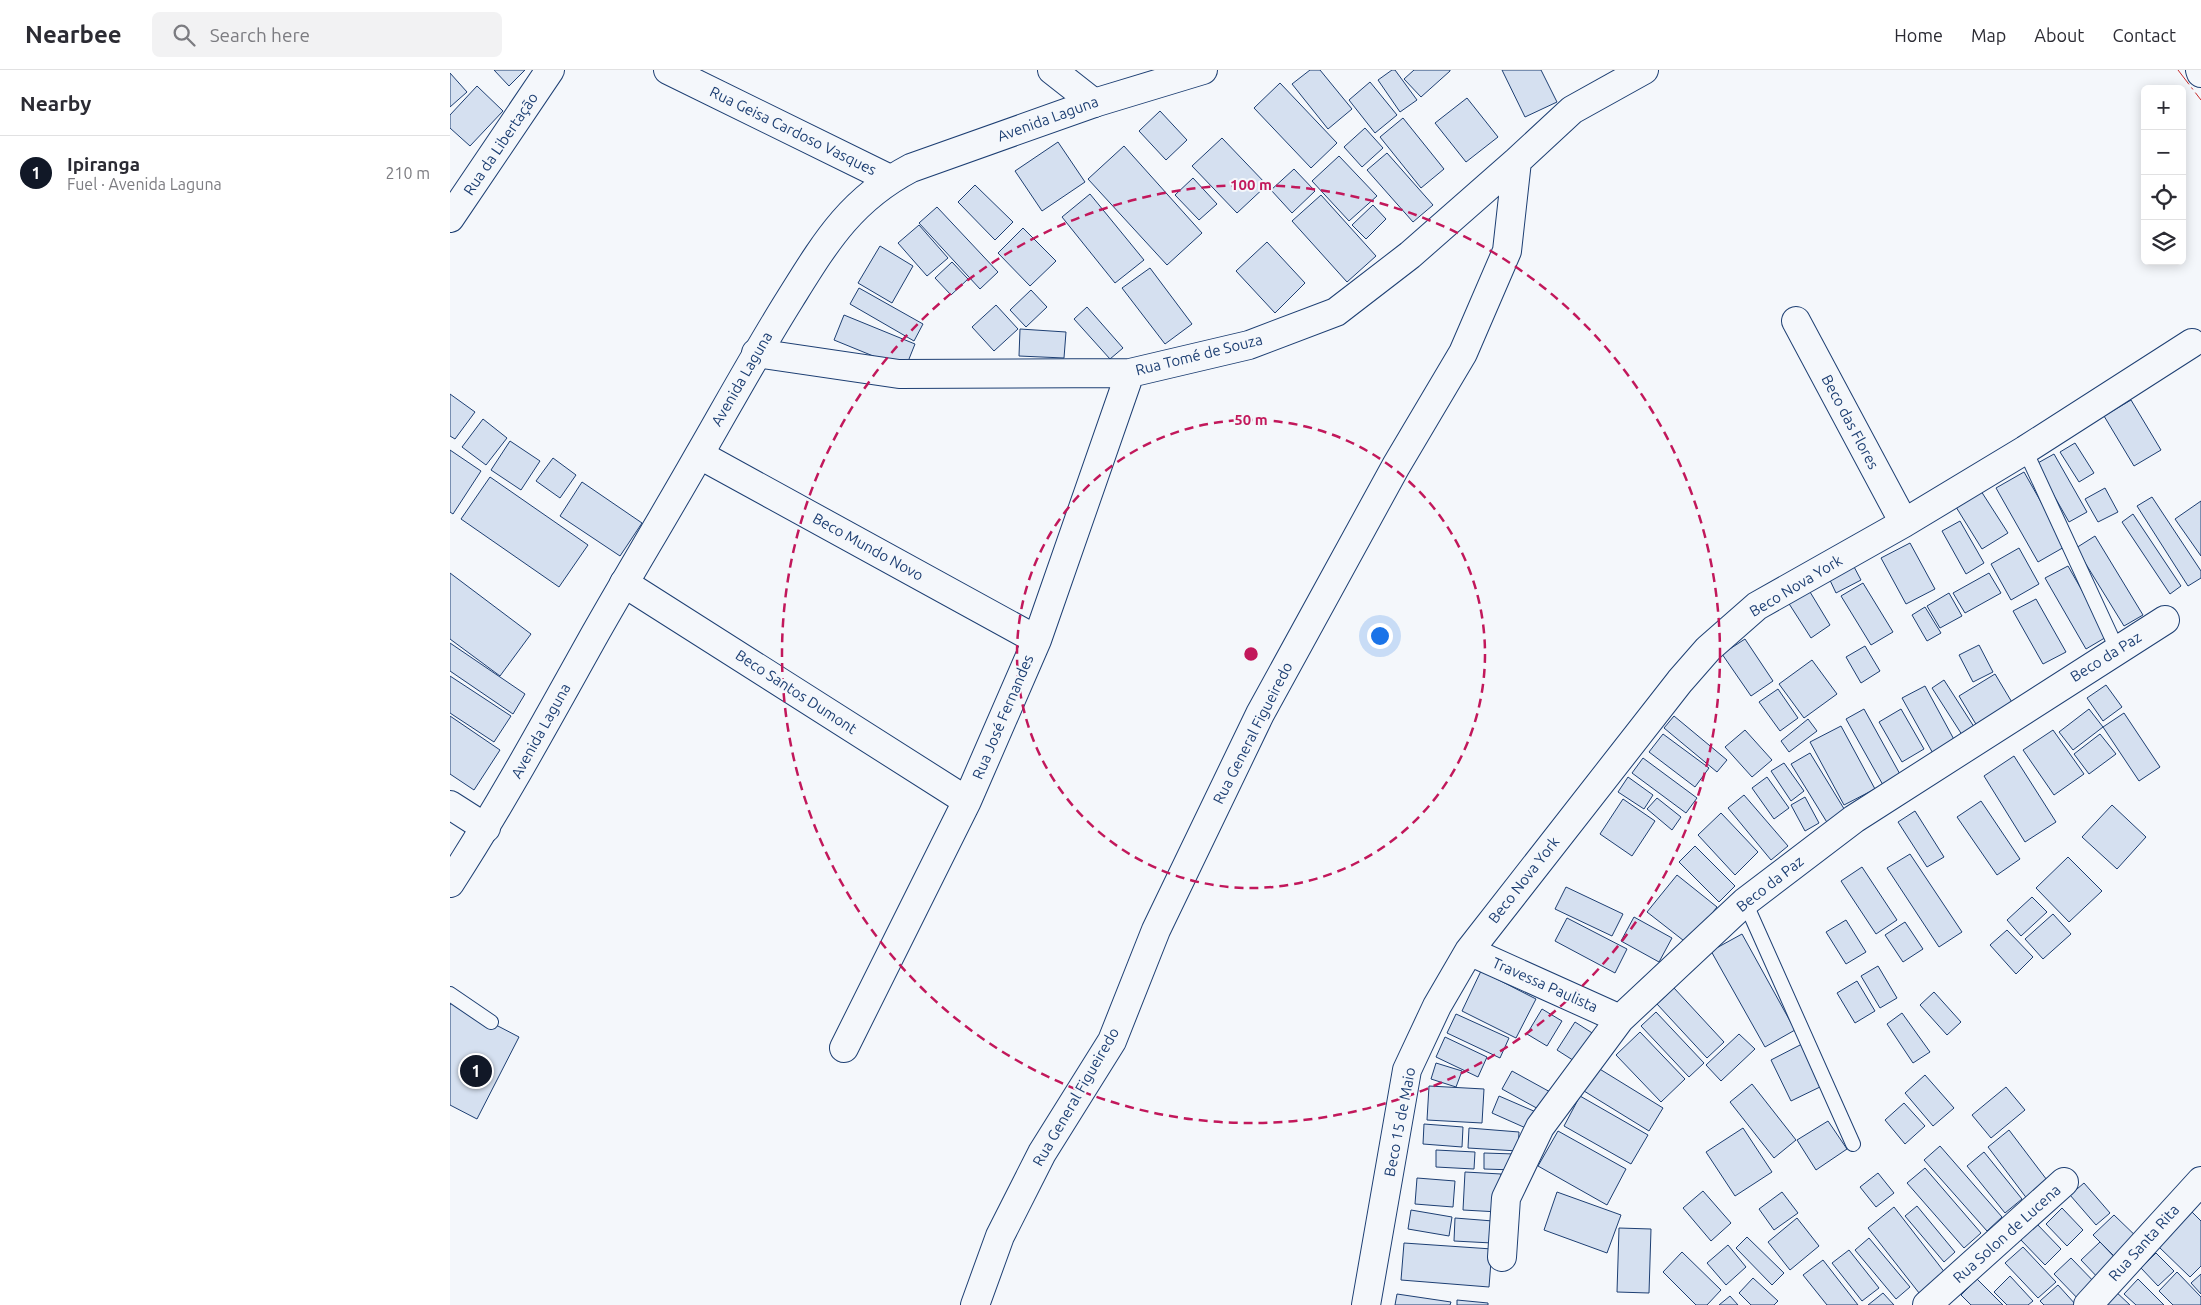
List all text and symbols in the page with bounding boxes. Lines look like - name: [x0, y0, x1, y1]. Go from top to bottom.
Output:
- search box: [152, 12, 502, 57]
- text: Nearbee: [25, 21, 122, 48]
- icon: search: [170, 21, 198, 49]
- text: Search here: [210, 24, 310, 46]
- text: Home: [1894, 25, 1943, 45]
- text: Map: [1971, 25, 2006, 45]
- text: About: [2034, 25, 2084, 45]
- text: Contact: [2112, 25, 2176, 45]
- street label: Rua Geisa Cardoso Vasques: [707, 83, 879, 178]
- map controls: [2141, 85, 2186, 265]
- button: +: [2141, 85, 2186, 130]
- street label: Rua da Libertação: [460, 89, 541, 198]
- text: Nearby: [20, 91, 91, 115]
- street label: Avenida Laguna: [995, 92, 1101, 145]
- button: −: [2141, 130, 2186, 175]
- text: Ipiranga: [67, 153, 140, 175]
- text: 1: [31, 164, 41, 182]
- text: 210 m: [385, 164, 430, 182]
- text: Fuel · Avenida Laguna: [67, 175, 222, 193]
- button: locate: [2141, 175, 2186, 220]
- text: 100 m: [1230, 176, 1272, 193]
- button: layers: [2141, 220, 2186, 265]
- street label: Avenida Laguna: [708, 329, 775, 429]
- street label: Rua Tomé de Souza: [1134, 330, 1264, 379]
- street label: Beco das Flores: [1818, 372, 1882, 472]
- text: 50 m: [1234, 411, 1268, 428]
- street label: Beco Mundo Novo: [810, 509, 926, 584]
- street label: Beco Nova York: [1746, 551, 1845, 620]
- your location: [1367, 623, 1393, 649]
- street label: Beco da Paz: [2067, 628, 2144, 685]
- centre of rings: [1242, 645, 1260, 663]
- street label: Beco Santos Dumont: [733, 646, 860, 737]
- street label: Rua José Fernandes: [969, 652, 1036, 782]
- street label: Rua General Figueiredo: [1209, 659, 1296, 807]
- street label: Avenida Laguna: [507, 680, 574, 781]
- street label: Beco Nova York: [1485, 833, 1563, 926]
- street label: Beco da Paz: [1733, 852, 1807, 915]
- street label: Travessa Paulista: [1490, 954, 1601, 1015]
- street label: Rua General Figueiredo: [1029, 1025, 1122, 1169]
- pin: 1: [460, 1052, 492, 1090]
- street label: Beco 15 de Maio: [1381, 1066, 1418, 1178]
- street label: Rua Solon de Lucena: [1949, 1181, 2064, 1286]
- street label: Rua Santa Rita: [2105, 1201, 2182, 1284]

